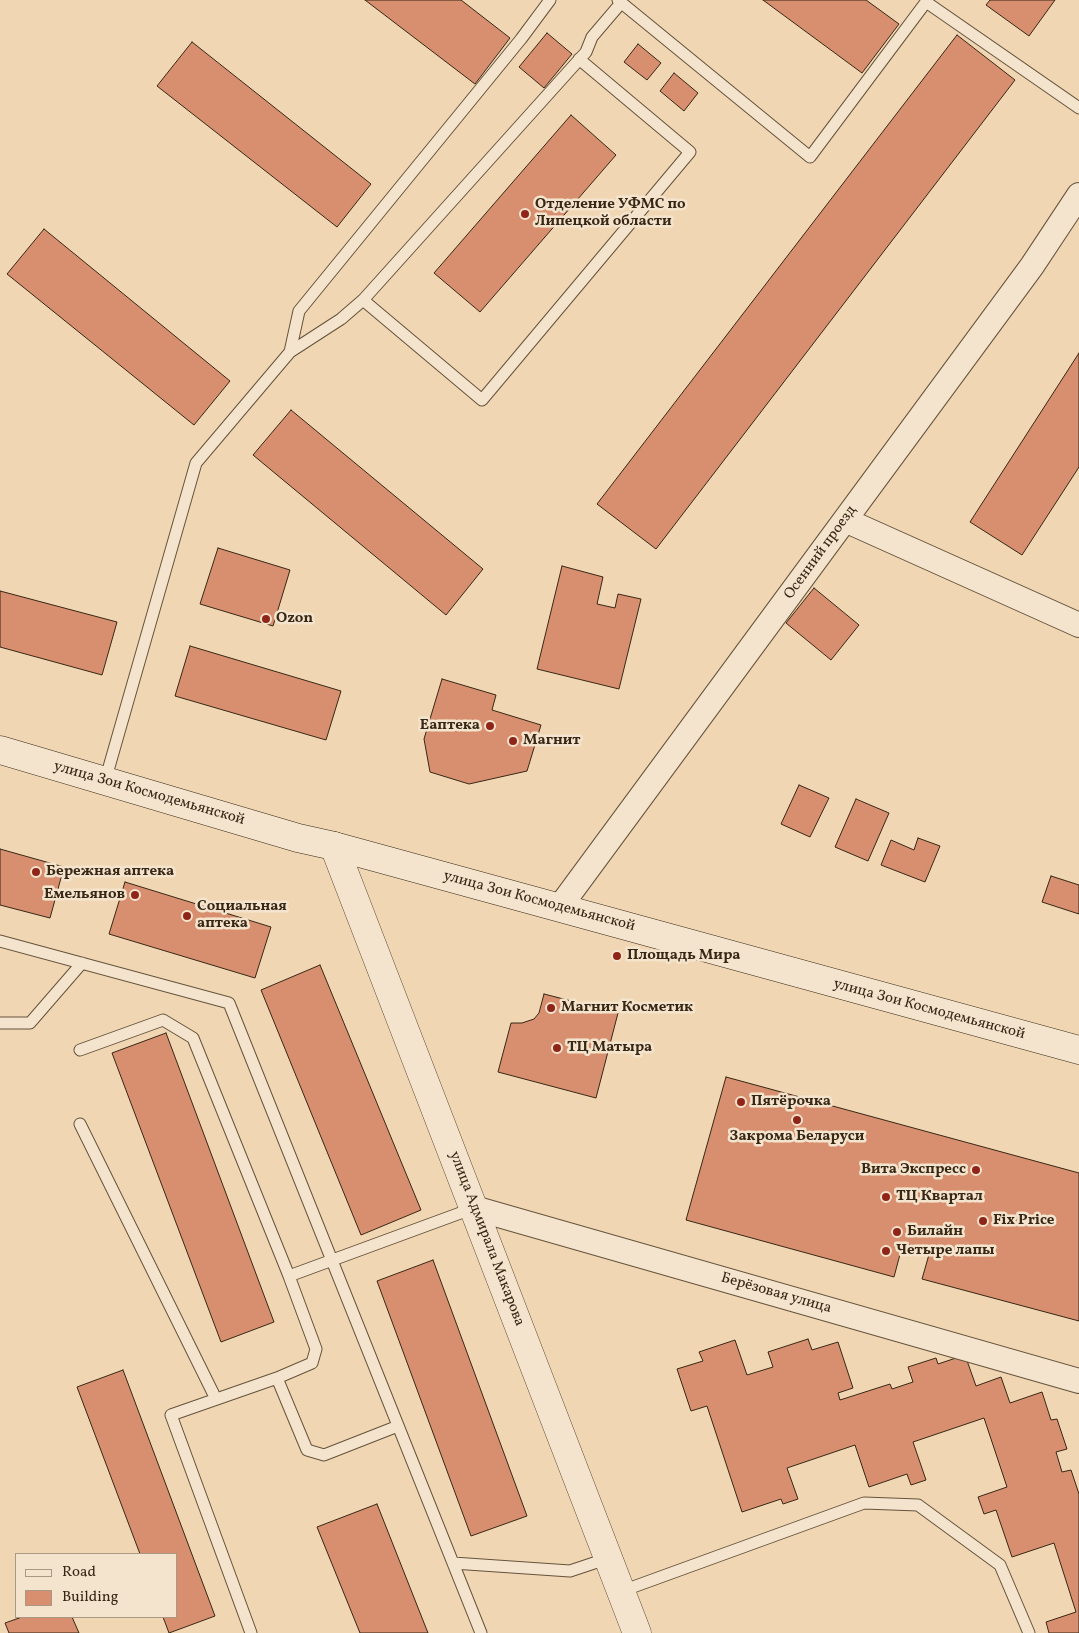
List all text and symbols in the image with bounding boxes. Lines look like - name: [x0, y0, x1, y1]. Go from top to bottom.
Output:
- place label: Отделение УФМС по Липецкой области: [535, 196, 686, 231]
- marker: Отделение УФМС по Липецкой области: [519, 208, 531, 220]
- street label: Осенний проезд: [781, 503, 861, 603]
- place label: Ozon: [276, 610, 313, 628]
- marker: Ozon: [260, 613, 272, 625]
- place label: Еаптека: [420, 717, 480, 735]
- marker: Еаптека: [484, 720, 496, 732]
- place label: Магнит: [523, 732, 580, 750]
- marker: Магнит: [507, 735, 519, 747]
- street label: улица Зои Космодемьянской: [51, 758, 247, 830]
- place label: Бережная аптека: [46, 863, 174, 881]
- marker: Бережная аптека: [30, 866, 42, 878]
- street label: улица Зои Космодемьянской: [441, 868, 637, 936]
- place label: Емельянов: [44, 886, 125, 904]
- marker: Емельянов: [129, 889, 141, 901]
- place label: Социальная аптека: [197, 898, 287, 933]
- marker: Социальная аптека: [181, 910, 193, 922]
- place label: Площадь Мира: [627, 947, 741, 965]
- marker: Площадь Мира: [611, 950, 623, 962]
- street label: улица Зои Космодемьянской: [831, 976, 1027, 1044]
- place label: Магнит Косметик: [561, 999, 693, 1017]
- marker: Магнит Косметик: [545, 1002, 557, 1014]
- place label: ТЦ Матыра: [567, 1039, 652, 1057]
- marker: ТЦ Матыра: [551, 1042, 563, 1054]
- place label: Пятёрочка: [751, 1093, 831, 1111]
- marker: Пятёрочка: [735, 1096, 747, 1108]
- marker: Закрома Беларуси: [791, 1114, 803, 1126]
- place label: Закрома Беларуси: [730, 1128, 864, 1146]
- street label: улица Адмирала Макарова: [444, 1149, 528, 1329]
- place label: Вита Экспресс: [861, 1161, 966, 1179]
- marker: Вита Экспресс: [970, 1164, 982, 1176]
- place label: ТЦ Квартал: [896, 1188, 983, 1206]
- marker: ТЦ Квартал: [880, 1191, 892, 1203]
- place label: Fix Price: [993, 1212, 1055, 1230]
- marker: Fix Price: [977, 1215, 989, 1227]
- place label: Билайн: [907, 1223, 963, 1241]
- marker: Билайн: [891, 1226, 903, 1238]
- place label: Четыре лапы: [896, 1242, 995, 1260]
- marker: Четыре лапы: [880, 1245, 892, 1257]
- street label: Берёзовая улица: [719, 1270, 833, 1318]
- legend: [15, 1553, 178, 1618]
- text: Road: [62, 1562, 96, 1583]
- text: Building: [62, 1587, 118, 1608]

